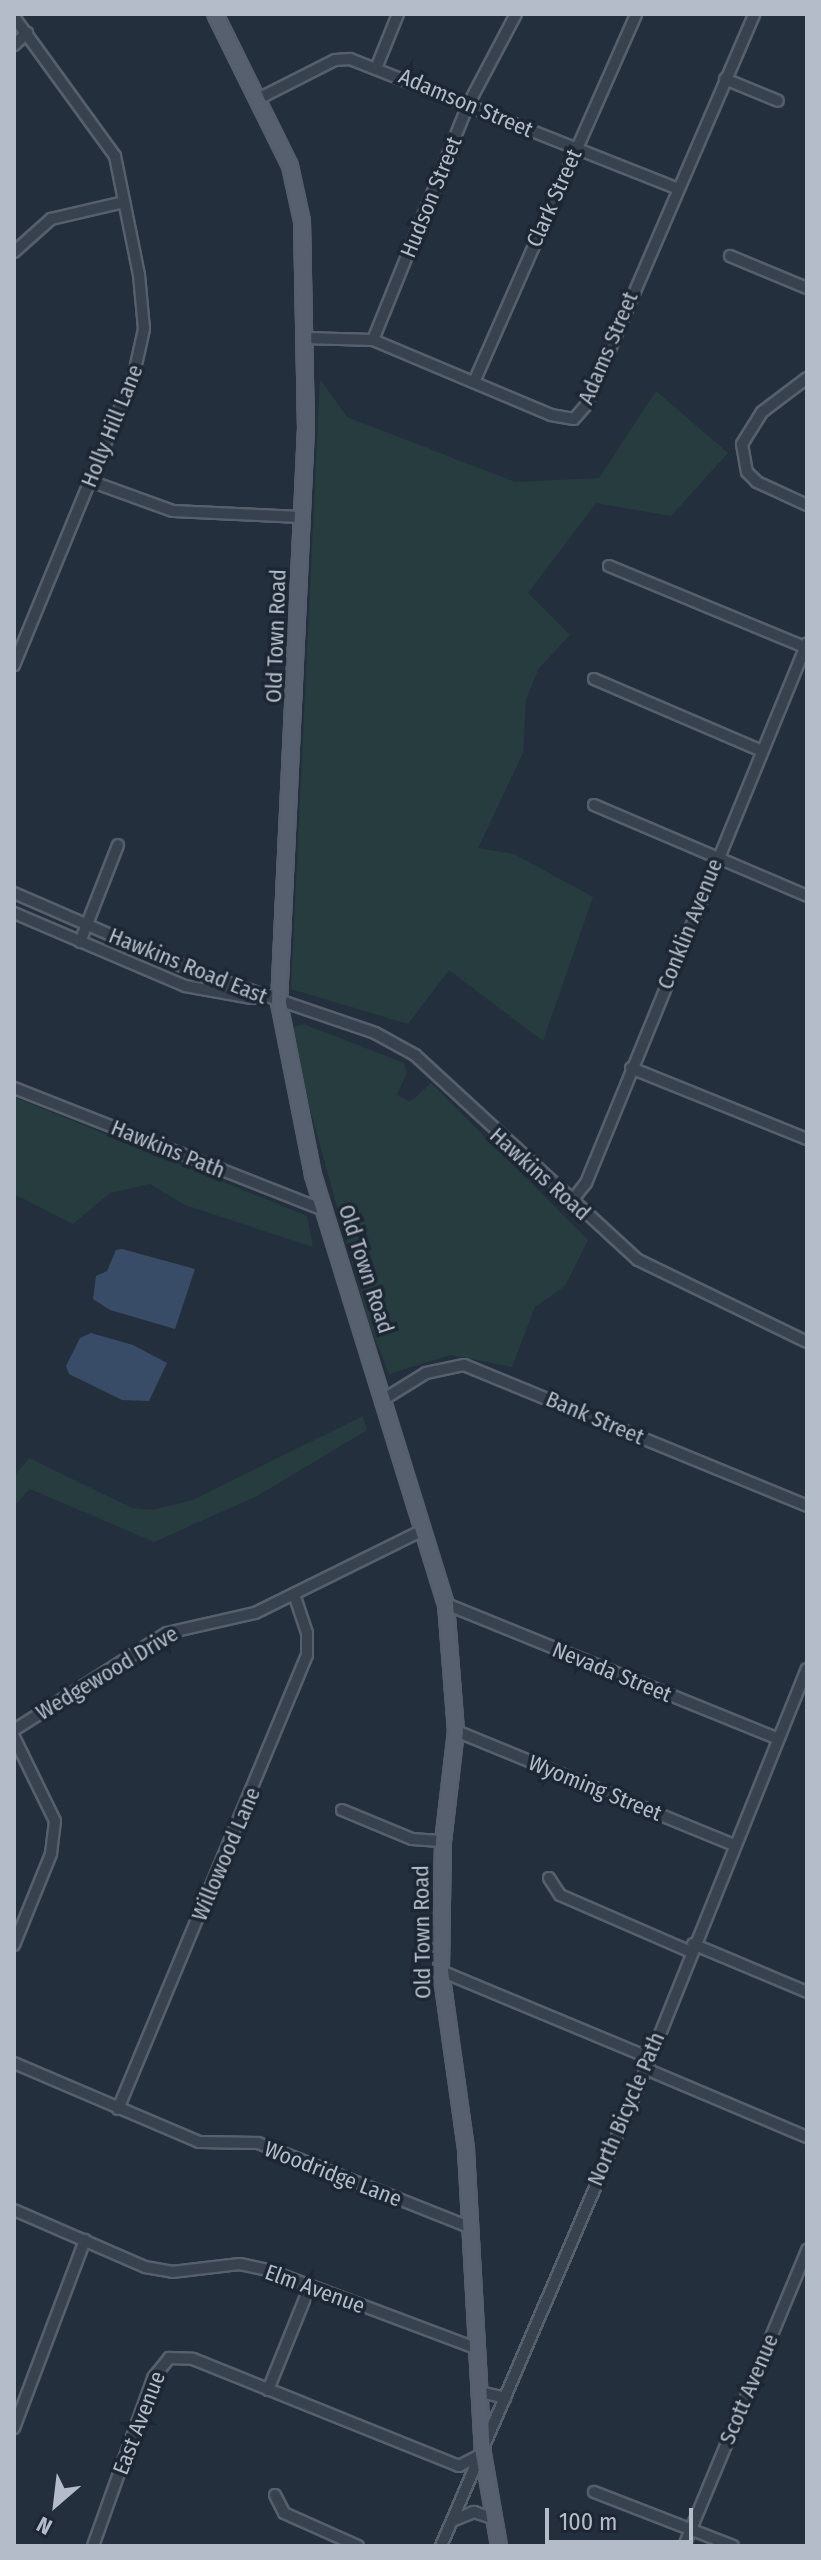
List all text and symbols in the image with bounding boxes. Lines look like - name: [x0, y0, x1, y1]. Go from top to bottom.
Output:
- street label: Adamson Street: [395, 63, 537, 143]
- street label: Hudson Street: [395, 133, 467, 261]
- street label: Clark Street: [521, 145, 587, 251]
- street label: Adams Street: [572, 288, 644, 408]
- street label: Holly Hill Lane: [75, 361, 149, 491]
- street label: Old Town Road: [260, 569, 292, 703]
- street label: Conklin Avenue: [652, 855, 728, 993]
- street label: Hawkins Road East: [105, 922, 271, 1010]
- street label: Hawkins Path: [107, 1114, 229, 1184]
- street label: Hawkins Road: [484, 1122, 596, 1226]
- street label: Old Town Road: [333, 1201, 399, 1337]
- street label: Bank Street: [542, 1386, 648, 1450]
- street label: Wedgewood Drive: [31, 1620, 183, 1726]
- street label: Nevada Street: [549, 1636, 675, 1708]
- street label: Wyoming Street: [524, 1749, 666, 1827]
- street label: Willowood Lane: [186, 1783, 266, 1925]
- street label: Old Town Road: [408, 1865, 436, 1999]
- street label: North Bicycle Path: [582, 2028, 670, 2190]
- street label: Woodridge Lane: [261, 2136, 405, 2212]
- street label: Elm Avenue: [262, 2259, 368, 2319]
- street label: Scott Avenue: [714, 2330, 784, 2448]
- street label: East Avenue: [107, 2368, 171, 2478]
- north arrow: [16, 2464, 96, 2544]
- scale bar: [549, 2492, 697, 2542]
- text: 100 m: [559, 2508, 617, 2536]
- text: N: [32, 2511, 57, 2541]

